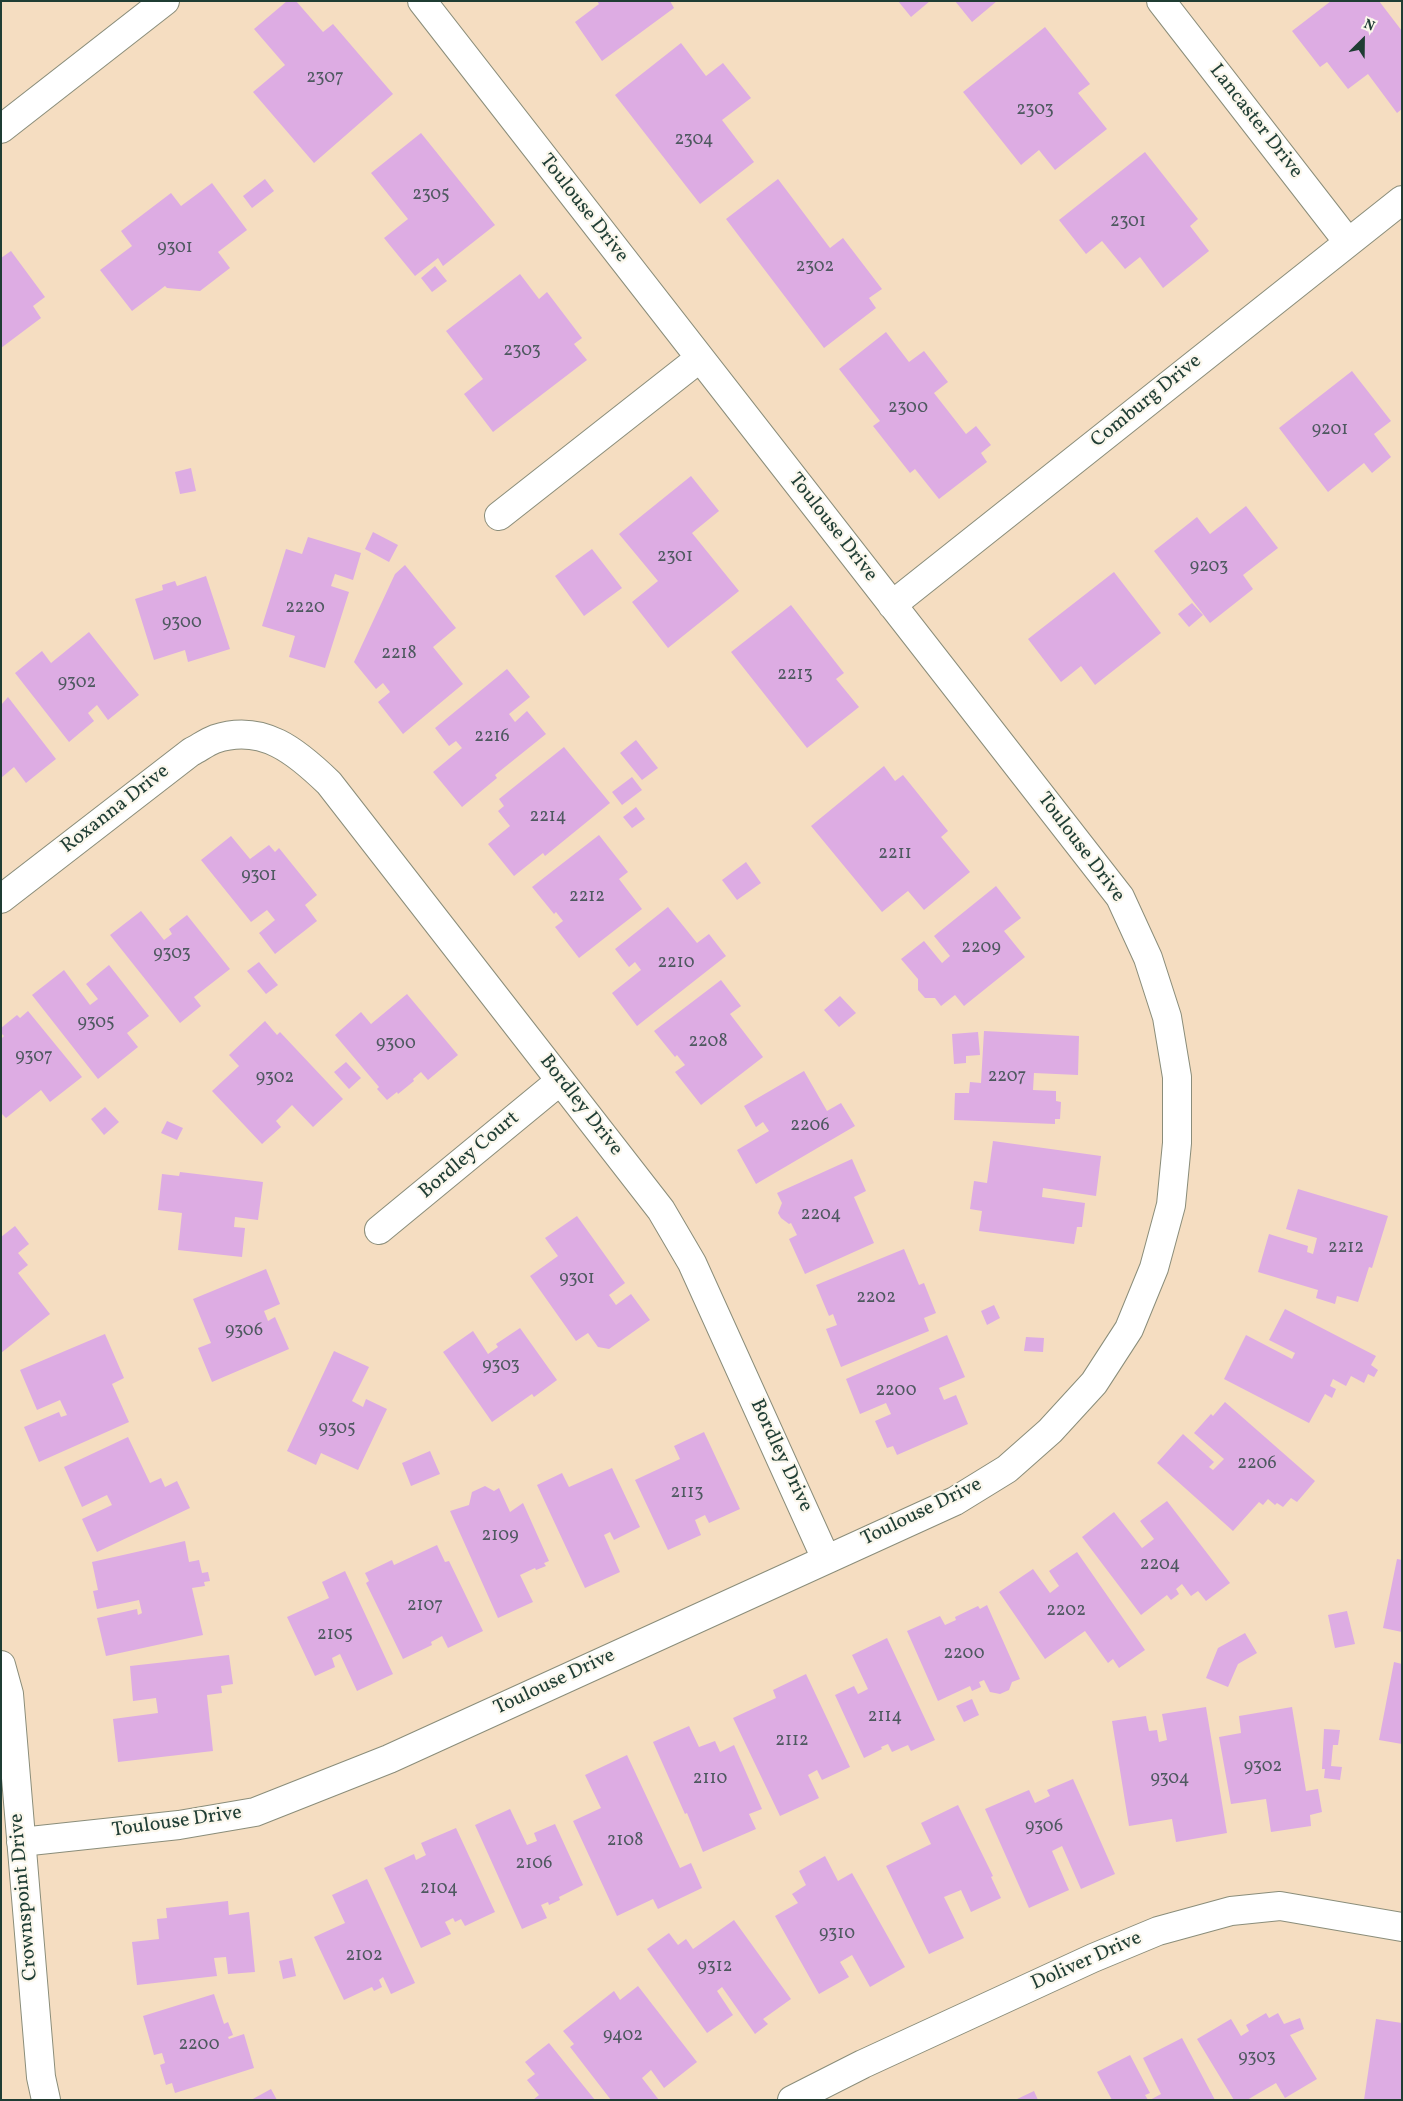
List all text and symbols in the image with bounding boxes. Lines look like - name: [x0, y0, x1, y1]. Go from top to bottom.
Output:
- north arrow: [1338, 15, 1388, 65]
- text: N: [1361, 15, 1377, 36]
- street label: Lancaster Drive: [1203, 60, 1307, 184]
- house number: 2307: [306, 68, 344, 90]
- house number: 2303: [1016, 100, 1054, 122]
- house number: 2304: [674, 130, 714, 152]
- street label: Toulouse Drive: [533, 150, 633, 268]
- house number: 2305: [412, 185, 450, 207]
- house number: 2301: [1110, 212, 1146, 234]
- house number: 9301: [157, 238, 193, 260]
- house number: 2302: [796, 257, 834, 279]
- house number: 2303: [503, 341, 541, 363]
- street label: Comburg Drive: [1087, 350, 1207, 454]
- house number: 2300: [888, 398, 928, 420]
- house number: 9201: [1312, 420, 1348, 442]
- street label: Toulouse Drive: [782, 469, 882, 587]
- house number: 2301: [657, 547, 693, 569]
- house number: 9203: [1190, 557, 1228, 579]
- house number: 2220: [285, 598, 325, 620]
- house number: 9300: [162, 613, 202, 635]
- house number: 2218: [381, 644, 417, 666]
- house number: 2213: [777, 665, 813, 687]
- house number: 9302: [58, 673, 96, 695]
- house number: 2216: [474, 727, 510, 749]
- street label: Roxanna Drive: [57, 760, 175, 860]
- street label: Toulouse Drive: [1031, 788, 1129, 908]
- house number: 2214: [529, 807, 567, 829]
- house number: 2211: [878, 844, 912, 866]
- house number: 9301: [241, 866, 277, 888]
- house number: 2212: [569, 887, 605, 909]
- house number: 2209: [961, 938, 1001, 960]
- house number: 9303: [153, 944, 191, 966]
- house number: 2210: [657, 953, 695, 975]
- house number: 9305: [77, 1013, 115, 1035]
- house number: 2208: [688, 1032, 728, 1054]
- house number: 9300: [376, 1034, 416, 1056]
- house number: 9307: [15, 1047, 53, 1069]
- street label: Bordley Drive: [533, 1051, 627, 1161]
- house number: 2207: [988, 1067, 1026, 1089]
- house number: 9302: [256, 1068, 294, 1090]
- street label: Bordley Court: [415, 1107, 525, 1205]
- house number: 2206: [790, 1116, 830, 1138]
- house number: 2204: [801, 1205, 841, 1227]
- house number: 2212: [1328, 1238, 1364, 1260]
- house number: 9301: [559, 1269, 595, 1291]
- house number: 2202: [856, 1288, 896, 1310]
- house number: 9306: [225, 1321, 263, 1343]
- house number: 9303: [482, 1356, 520, 1378]
- house number: 2200: [875, 1381, 917, 1403]
- street label: Bordley Drive: [743, 1396, 817, 1516]
- house number: 9305: [318, 1419, 356, 1441]
- house number: 2206: [1237, 1454, 1277, 1476]
- street label: Toulouse Drive: [858, 1474, 986, 1552]
- house number: 2113: [671, 1483, 703, 1505]
- house number: 2109: [482, 1526, 518, 1548]
- house number: 2204: [1140, 1555, 1180, 1577]
- house number: 2107: [407, 1596, 443, 1618]
- house number: 2202: [1046, 1601, 1086, 1623]
- house number: 2105: [317, 1625, 353, 1647]
- street label: Toulouse Drive: [491, 1644, 619, 1722]
- house number: 2200: [943, 1644, 985, 1666]
- house number: 2114: [868, 1707, 902, 1729]
- house number: 2112: [775, 1731, 809, 1753]
- house number: 9302: [1244, 1757, 1282, 1779]
- house number: 2110: [693, 1769, 727, 1791]
- house number: 9304: [1151, 1769, 1189, 1791]
- street label: Toulouse Drive: [110, 1802, 244, 1844]
- street label: Crownspoint Drive: [6, 1812, 44, 1982]
- house number: 9306: [1025, 1817, 1063, 1839]
- house number: 2108: [607, 1831, 643, 1853]
- house number: 2106: [516, 1854, 552, 1876]
- house number: 2104: [420, 1879, 458, 1901]
- house number: 9310: [819, 1924, 855, 1946]
- street label: Doliver Drive: [1028, 1927, 1146, 1997]
- house number: 2102: [345, 1946, 383, 1968]
- house number: 9312: [698, 1957, 732, 1979]
- house number: 9402: [603, 2026, 643, 2048]
- house number: 2200: [178, 2035, 220, 2057]
- house number: 9303: [1238, 2048, 1276, 2070]

